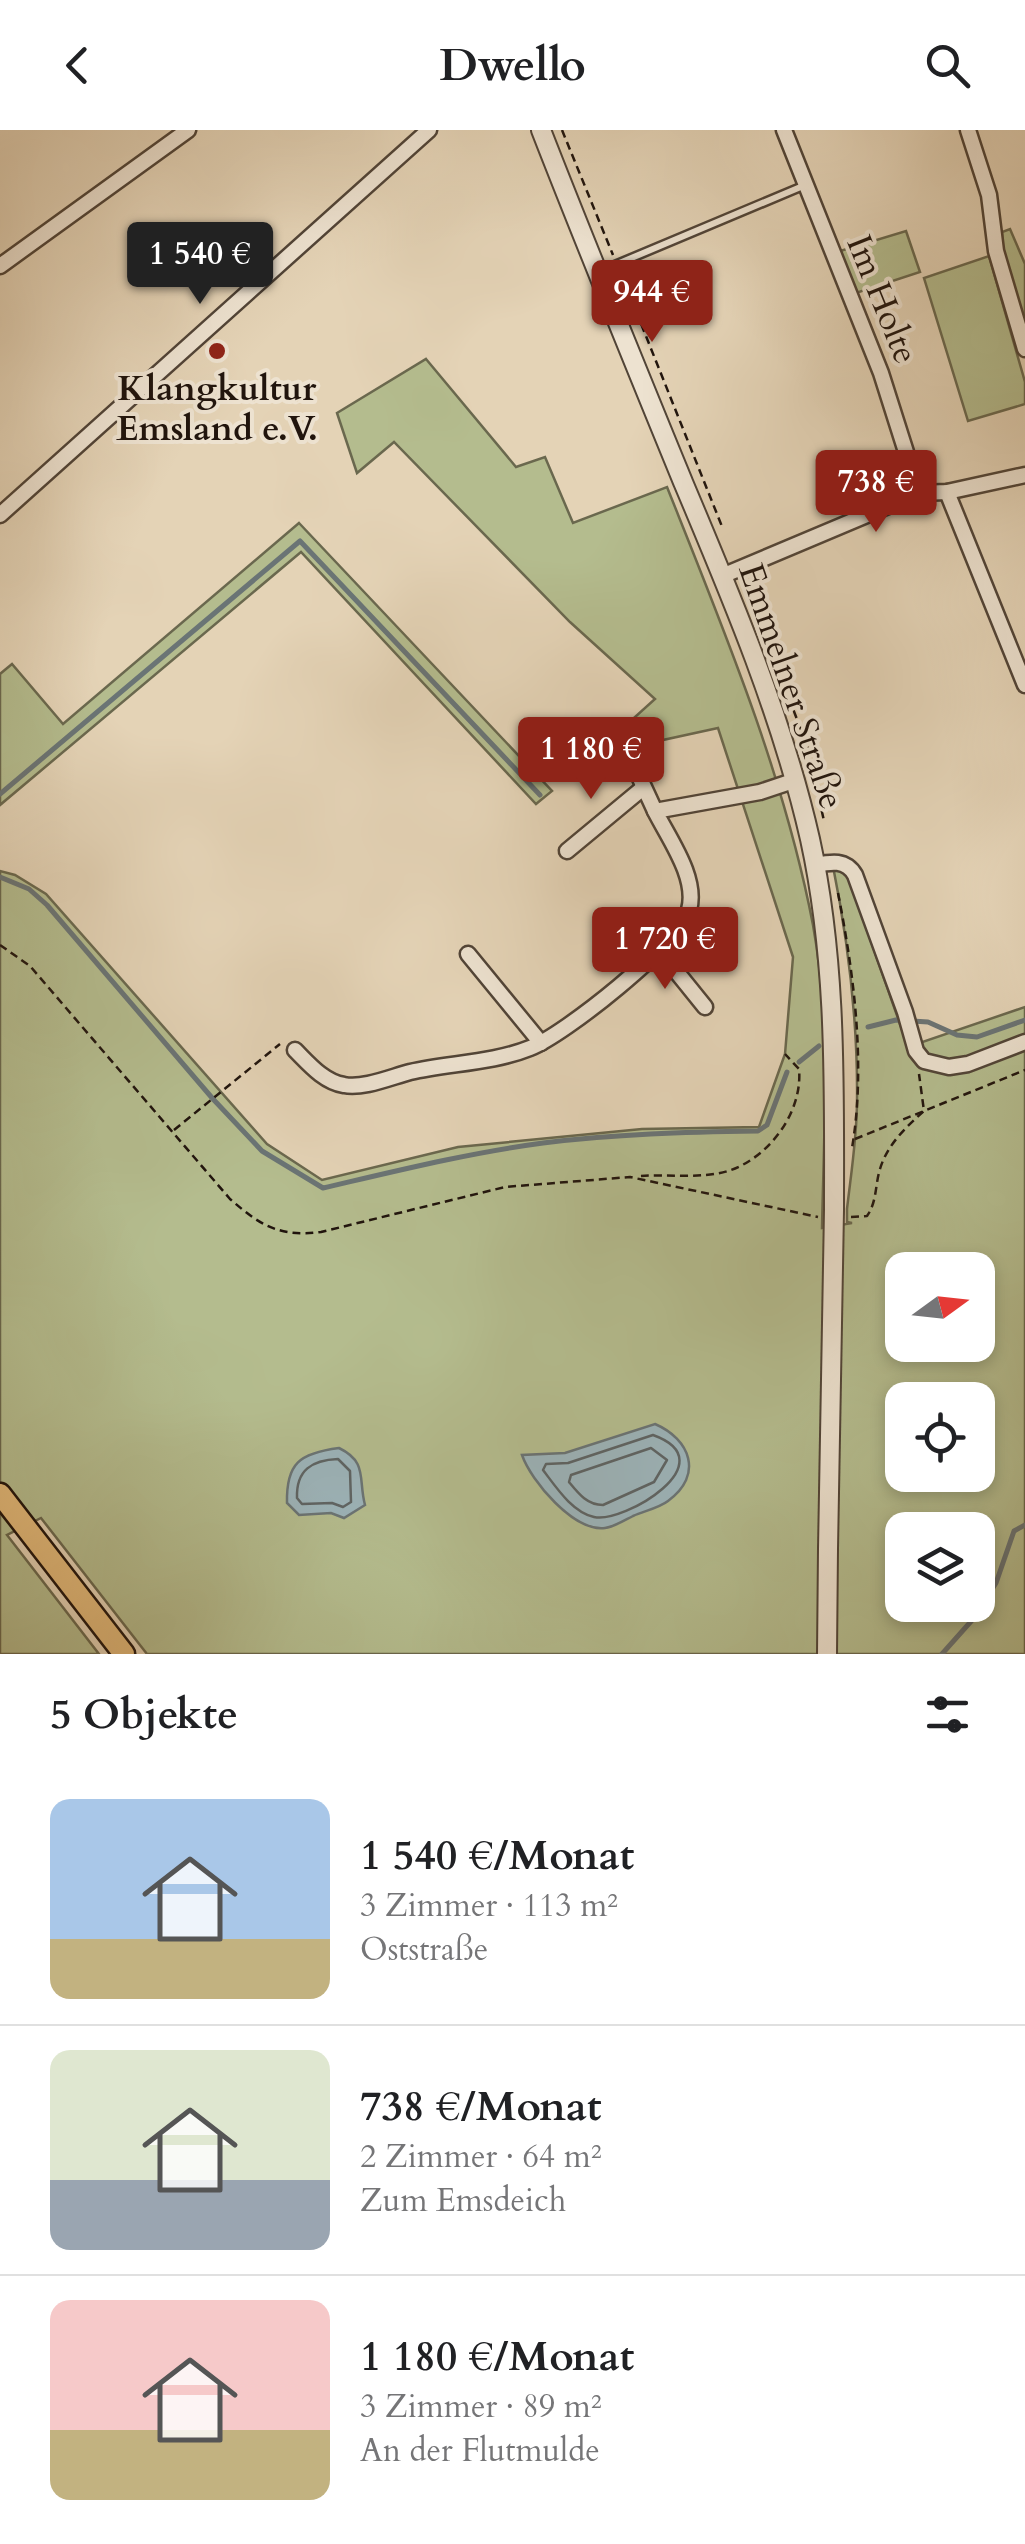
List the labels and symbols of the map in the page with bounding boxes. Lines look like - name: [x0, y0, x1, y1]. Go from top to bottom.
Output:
- pin: 1 540 €: [108, 222, 292, 307]
- street label: Im Holte: [835, 228, 930, 371]
- pin: 944 €: [582, 260, 722, 345]
- marker: Klangkultur Emsland e.V.: [206, 340, 228, 362]
- place label: Klangkultur Emsland e.V.: [116, 365, 318, 453]
- pin: 738 €: [806, 450, 946, 535]
- street label: Emmelner Straße: [727, 557, 856, 816]
- pin: 1 180 €: [499, 717, 683, 802]
- pin: 1 720 €: [573, 907, 757, 992]
- north arrow: [885, 1252, 995, 1362]

